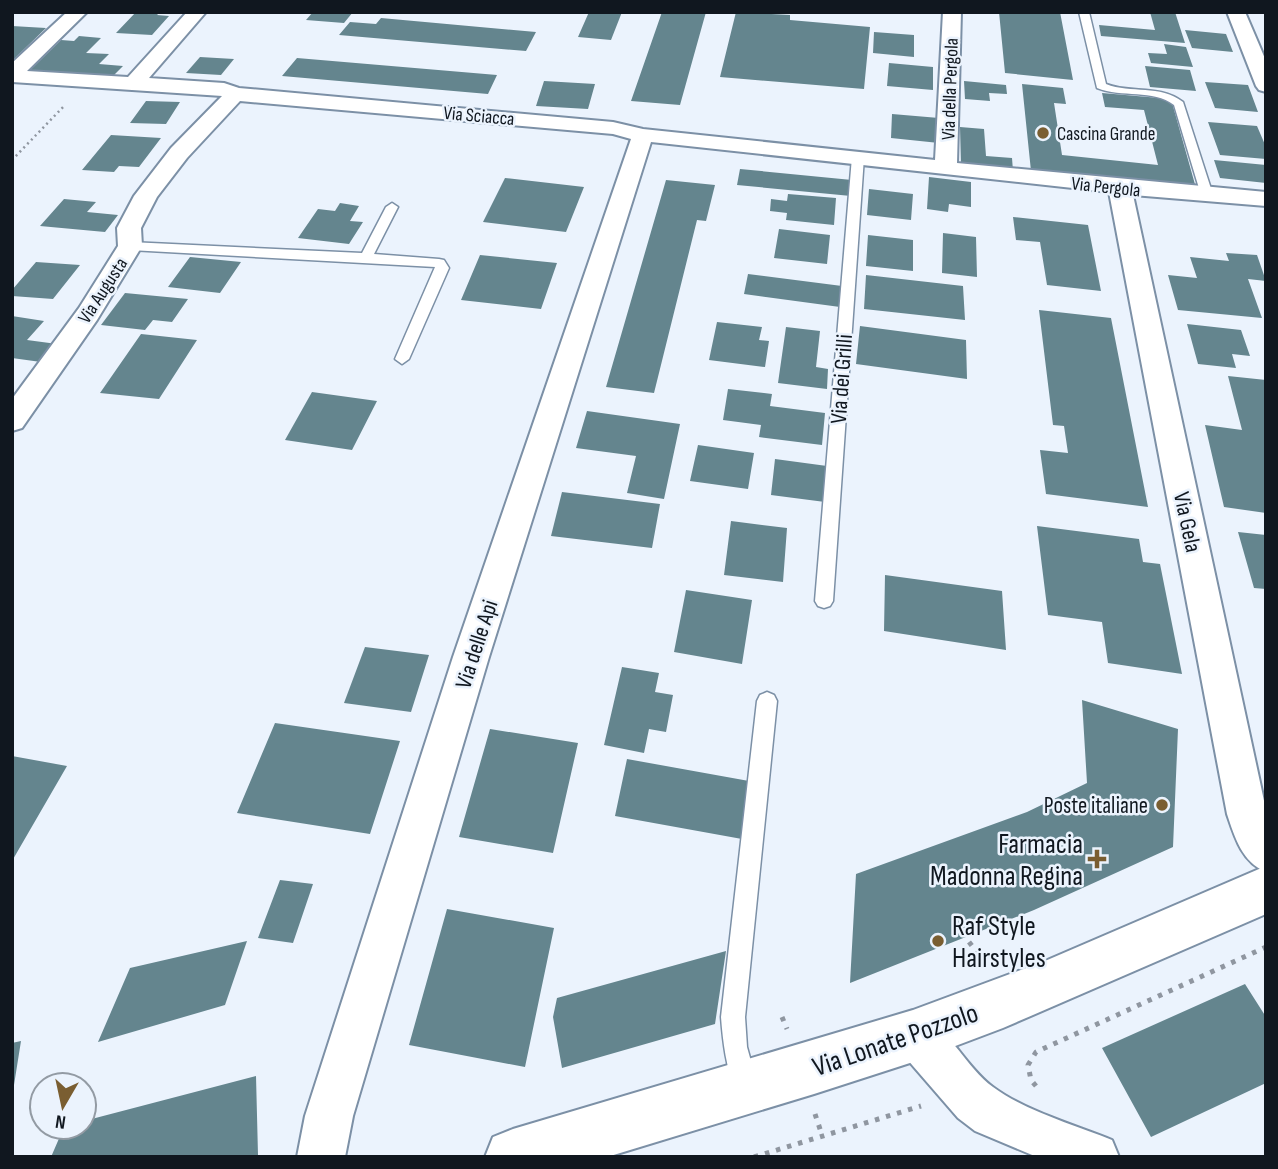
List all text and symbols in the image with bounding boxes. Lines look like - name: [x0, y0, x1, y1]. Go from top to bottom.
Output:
- street label: Via della Pergola: [937, 38, 964, 141]
- street label: Via Sciacca: [442, 102, 515, 131]
- place label: Cascina Grande: [1057, 123, 1155, 146]
- marker: Cascina Grande: [1035, 125, 1051, 141]
- street label: Via Pergola: [1070, 172, 1141, 203]
- street label: Via Augusta: [73, 254, 133, 328]
- street label: Via dei Grilli: [825, 333, 859, 425]
- street label: Via Gela: [1167, 489, 1207, 555]
- street label: Via delle Api: [449, 596, 504, 692]
- place label: Poste italiane: [1044, 792, 1148, 820]
- marker: Poste italiane: [1154, 797, 1170, 813]
- place label: Farmacia Madonna Regina: [930, 828, 1083, 893]
- marker: Farmacia Madonna Regina: [1089, 851, 1105, 867]
- place label: Raf Style Hairstyles: [952, 910, 1046, 975]
- marker: Raf Style Hairstyles: [930, 933, 946, 949]
- street label: Via Lonate Pozzolo: [808, 997, 983, 1084]
- north arrow: [28, 1071, 98, 1141]
- text: N: [54, 1109, 67, 1133]

